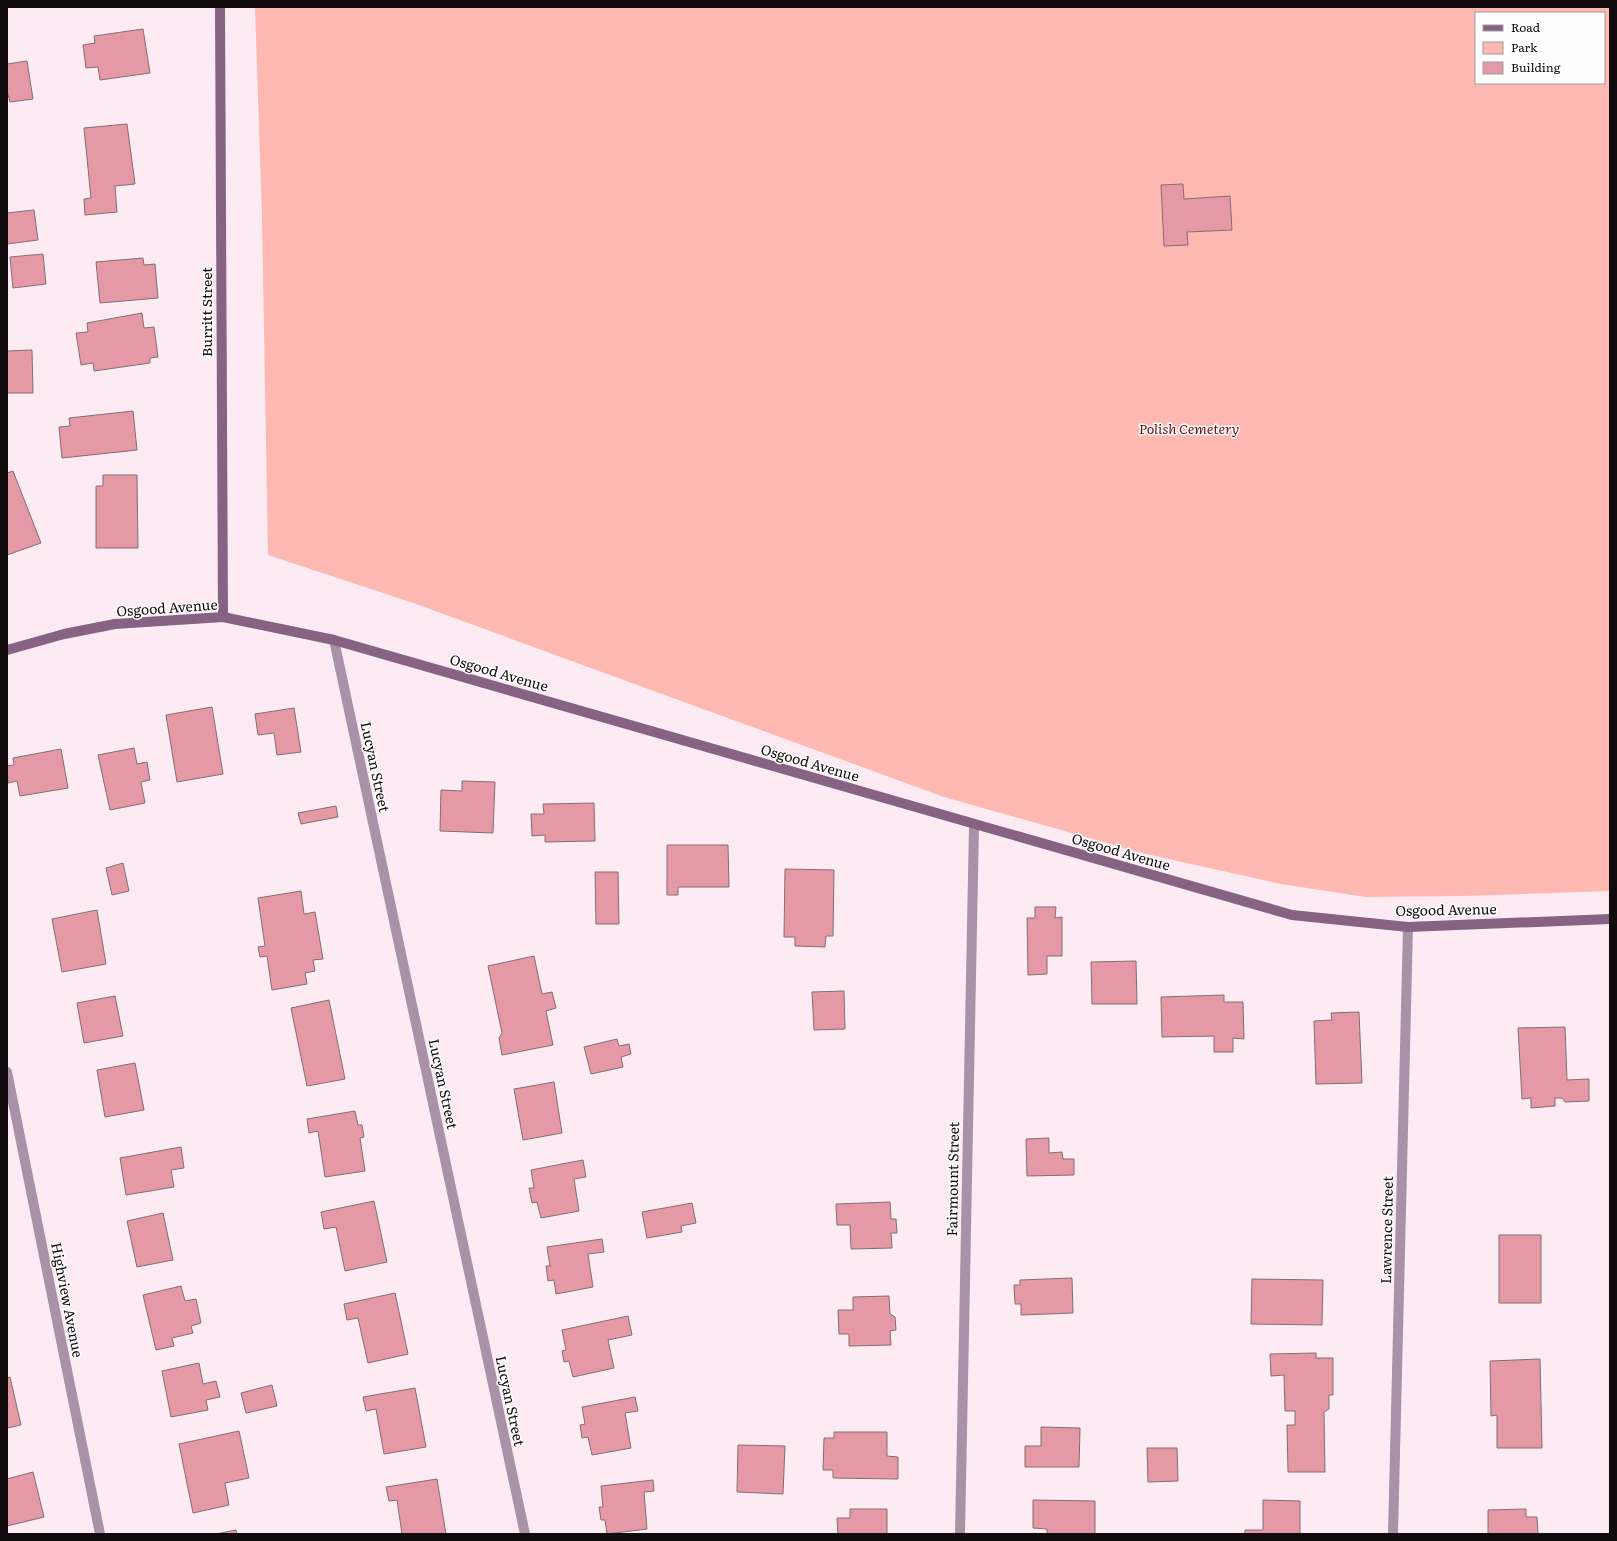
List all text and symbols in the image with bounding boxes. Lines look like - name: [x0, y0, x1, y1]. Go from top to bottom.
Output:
- legend: [1475, 12, 1605, 84]
- text: Road: [1511, 18, 1541, 36]
- text: Park: [1511, 38, 1538, 56]
- text: Building: [1511, 58, 1561, 76]
- street label: Burritt Street: [196, 267, 216, 357]
- park label: Polish Cemetery: [1139, 418, 1239, 438]
- street label: Osgood Avenue: [116, 593, 218, 621]
- street label: Osgood Avenue: [448, 648, 551, 696]
- street label: Lucyan Street: [357, 720, 395, 814]
- street label: Osgood Avenue: [759, 738, 862, 786]
- street label: Osgood Avenue: [1070, 827, 1173, 875]
- street label: Osgood Avenue: [1395, 898, 1497, 920]
- street label: Lucyan Street: [425, 1037, 463, 1131]
- street label: Fairmount Street: [941, 1121, 963, 1237]
- street label: Lawrence Street: [1375, 1176, 1397, 1284]
- street label: Highview Avenue: [47, 1241, 89, 1359]
- street label: Lucyan Street: [492, 1354, 530, 1448]

